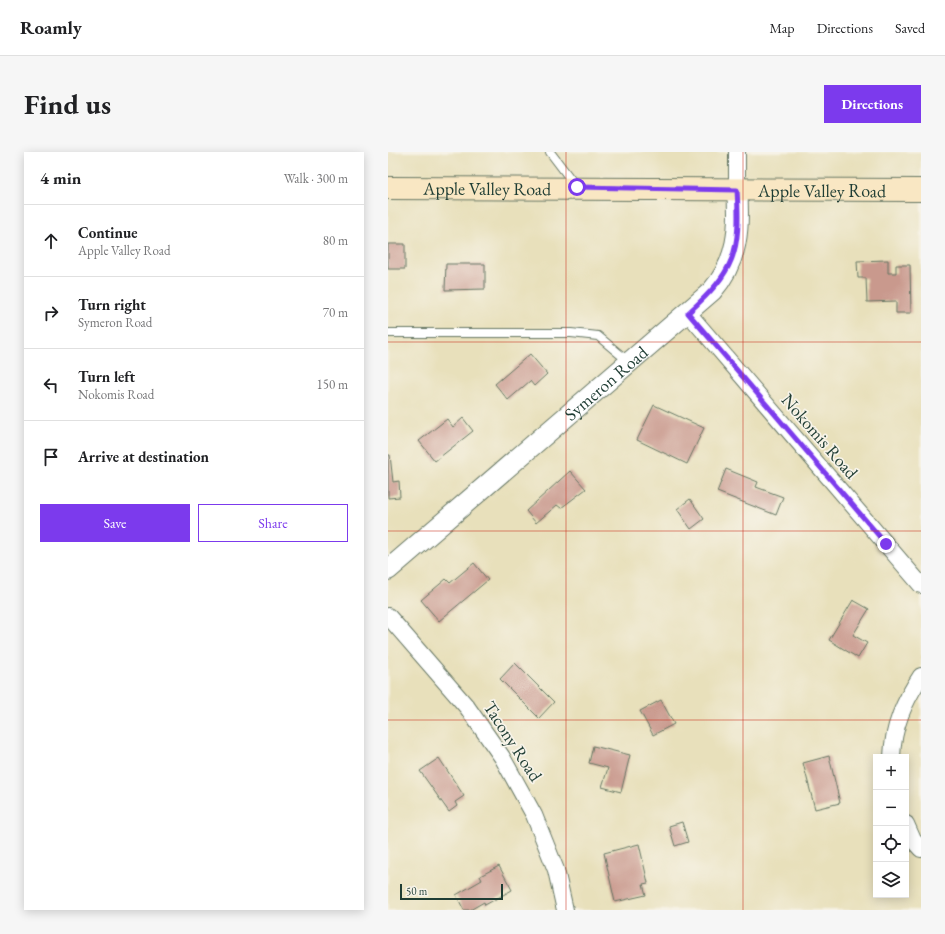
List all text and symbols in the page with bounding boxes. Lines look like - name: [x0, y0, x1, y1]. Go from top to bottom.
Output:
- text: Roamly: [20, 15, 82, 40]
- text: Map: [769, 19, 795, 37]
- text: Directions: [817, 19, 873, 37]
- text: Saved: [895, 19, 925, 37]
- button: Directions: [824, 85, 921, 123]
- text: Find us: [24, 86, 111, 122]
- text: 4 min: [40, 167, 81, 189]
- text: Walk · 300 m: [284, 170, 348, 187]
- street label: Apple Valley Road: [422, 176, 552, 200]
- route start: [568, 178, 586, 196]
- street label: Apple Valley Road: [757, 178, 887, 202]
- text: Continue: [78, 223, 138, 242]
- icon: ahead: [40, 230, 62, 252]
- text: 80 m: [323, 232, 348, 249]
- text: Apple Valley Road: [78, 242, 171, 259]
- text: Turn right: [78, 295, 146, 314]
- icon: right: [40, 302, 62, 324]
- text: 70 m: [323, 304, 348, 321]
- text: Symeron Road: [78, 314, 152, 331]
- street label: Symeron Road: [559, 340, 653, 425]
- text: Turn left: [78, 367, 135, 386]
- icon: left: [40, 374, 62, 396]
- text: 150 m: [317, 376, 348, 393]
- text: Nokomis Road: [78, 386, 154, 403]
- street label: Nokomis Road: [777, 389, 864, 484]
- icon: arrive: [40, 446, 62, 468]
- text: Arrive at destination: [78, 447, 209, 466]
- button: Save: [40, 504, 190, 542]
- button: Share: [198, 504, 348, 542]
- route end: [877, 535, 895, 553]
- street label: Tacony Road: [479, 697, 548, 786]
- map controls: [873, 754, 909, 898]
- button: +: [873, 754, 909, 790]
- button: −: [873, 790, 909, 826]
- button: locate: [873, 826, 909, 862]
- button: layers: [873, 862, 909, 898]
- scale bar: [400, 882, 503, 901]
- text: 50 m: [406, 884, 427, 898]

